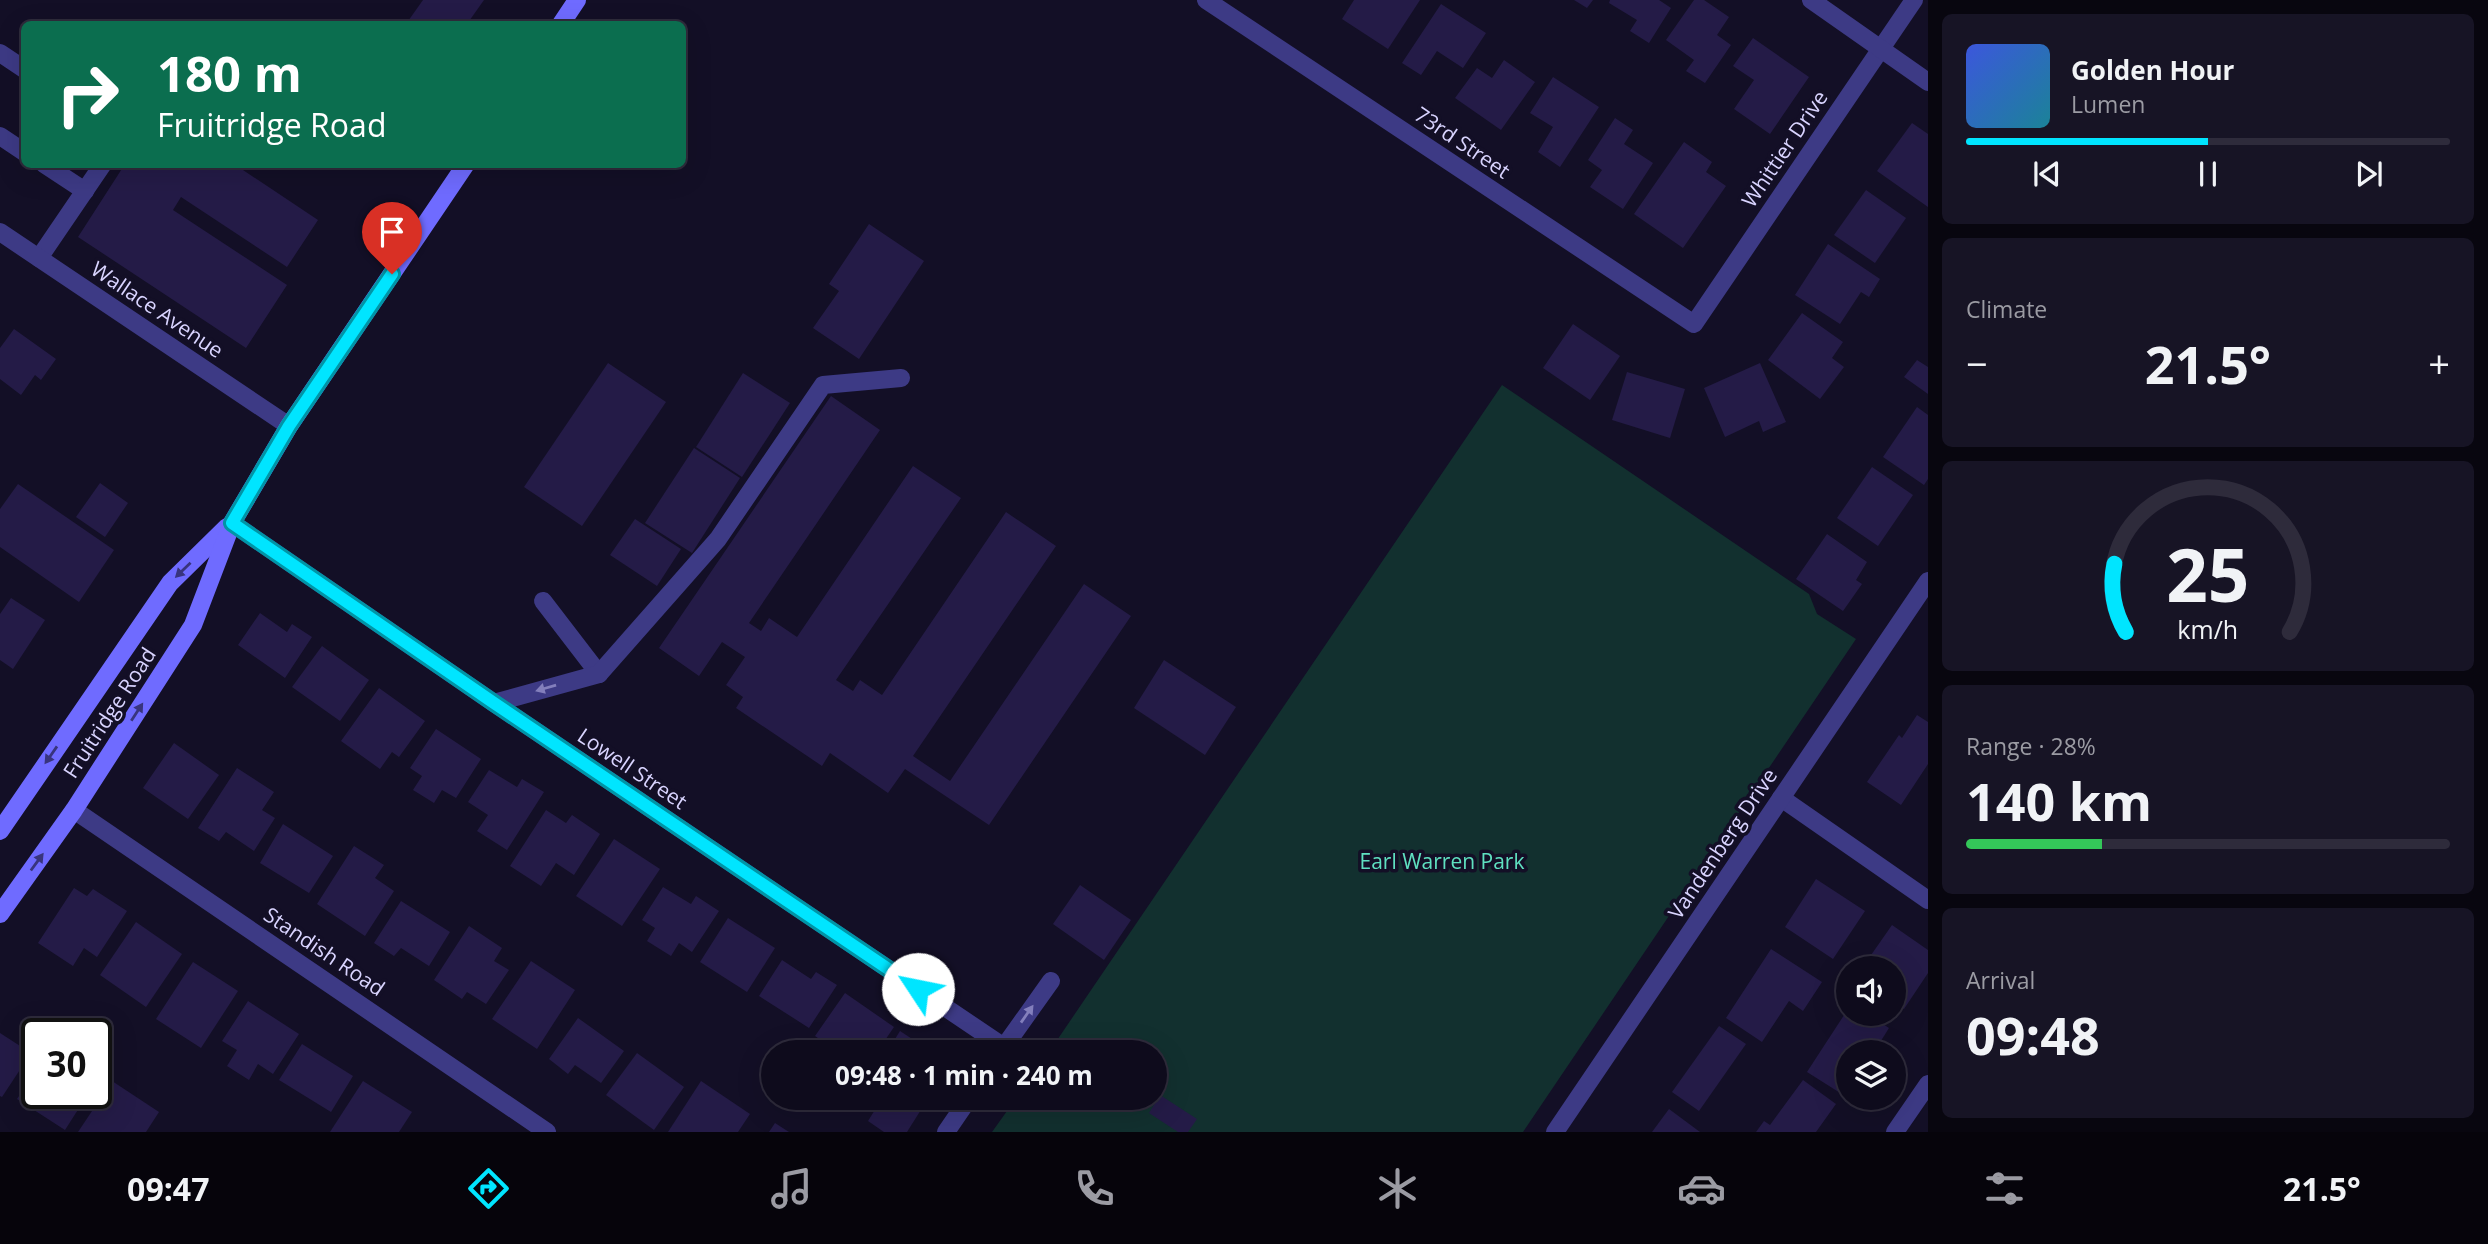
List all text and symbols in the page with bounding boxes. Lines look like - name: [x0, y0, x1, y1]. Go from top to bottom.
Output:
- text: 180 m: [157, 40, 302, 106]
- icon: right: [42, 49, 133, 140]
- text: Golden Hour: [2071, 52, 2234, 88]
- street label: Whittier Drive: [1735, 85, 1834, 212]
- text: Lumen: [2071, 88, 2145, 120]
- street label: 73rd Street: [1409, 100, 1516, 184]
- text: Fruitridge Road: [157, 103, 386, 146]
- icon: previous: [2028, 155, 2066, 193]
- icon: pause: [2189, 155, 2227, 193]
- icon: next: [2350, 155, 2388, 193]
- pin: [362, 202, 422, 274]
- icon: arrive: [373, 213, 411, 251]
- street label: Wallace Avenue: [86, 255, 229, 364]
- text: Climate: [1966, 293, 2047, 325]
- text: 21.5°: [2145, 328, 2271, 399]
- text: −: [1966, 337, 1988, 389]
- text: +: [2428, 337, 2450, 389]
- text: 25: [2166, 524, 2250, 623]
- one-way arrow: [175, 562, 192, 578]
- text: km/h: [2178, 612, 2238, 646]
- street label: Fruitridge Road: [56, 642, 162, 783]
- one-way arrow: [536, 684, 557, 694]
- one-way arrow: [131, 702, 144, 721]
- street label: Lowell Street: [572, 721, 693, 815]
- text: Range · 28%: [1966, 730, 2096, 762]
- one-way arrow: [44, 746, 58, 764]
- street label: Vandenberg Drive: [1661, 763, 1783, 924]
- text: 140 km: [1966, 765, 2152, 836]
- park label: Earl Warren Park: [1360, 847, 1524, 875]
- one-way arrow: [30, 853, 44, 871]
- street label: Standish Road: [259, 900, 390, 1002]
- position arrow: [881, 952, 955, 1026]
- map controls: [1836, 956, 1906, 1110]
- button: sound: [1836, 956, 1906, 1026]
- text: Arrival: [1966, 964, 2035, 996]
- text: 09:48: [1966, 999, 2100, 1070]
- one-way arrow: [1020, 1005, 1034, 1023]
- speed limit sign: 30: [21, 1018, 112, 1109]
- button: layers: [1836, 1040, 1906, 1110]
- text: 09:48 · 1 min · 240 m: [835, 1057, 1093, 1093]
- icon: directions: [464, 1164, 513, 1213]
- icon: music: [767, 1164, 816, 1213]
- icon: phone: [1070, 1164, 1119, 1213]
- icon: climate: [1373, 1164, 1422, 1213]
- icon: car: [1677, 1164, 1726, 1213]
- icon: filters: [1980, 1164, 2029, 1213]
- text: 09:47: [127, 1167, 209, 1210]
- text: 21.5°: [2283, 1167, 2361, 1210]

